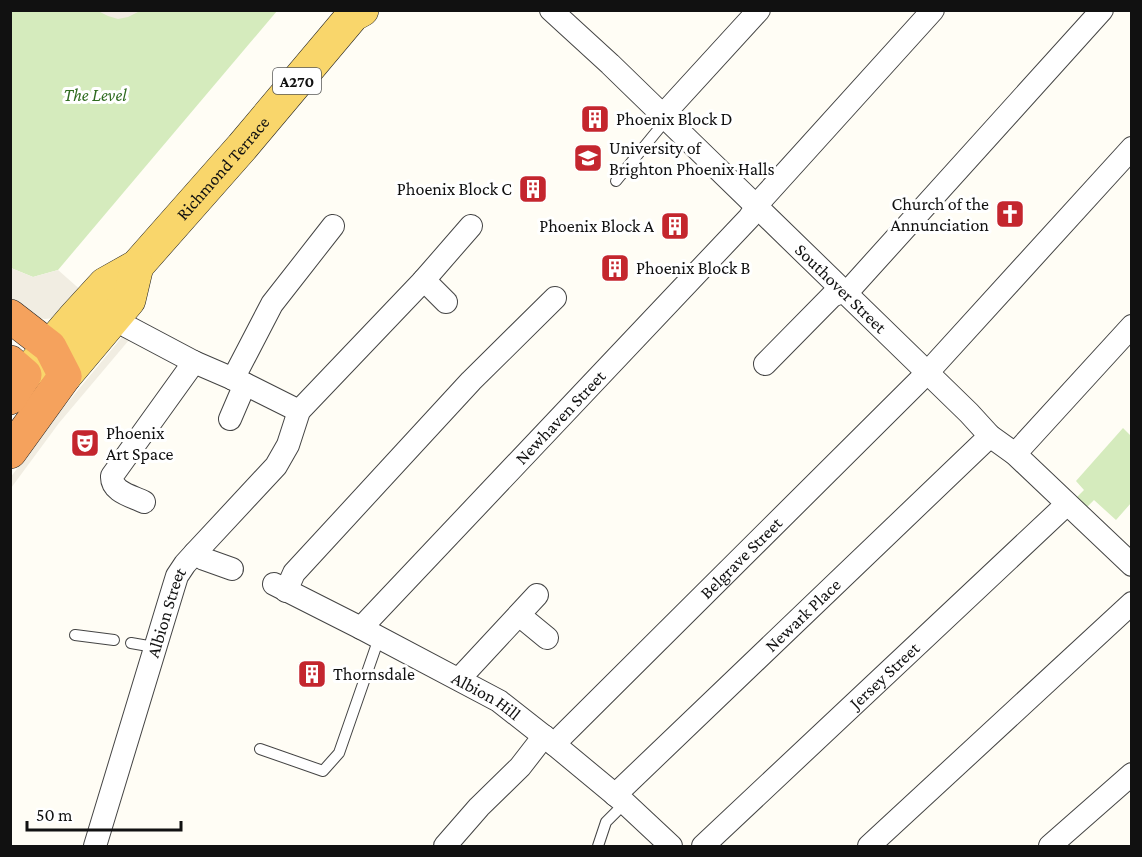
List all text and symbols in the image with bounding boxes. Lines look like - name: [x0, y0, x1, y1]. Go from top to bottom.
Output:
- road number: A270: [273, 68, 321, 94]
- park label: The Level: [63, 85, 127, 105]
- building icon: Phoenix Block D: [579, 103, 611, 135]
- place label: Phoenix Block D: [616, 109, 733, 129]
- street label: Richmond Terrace: [172, 112, 273, 224]
- place label: University of Brighton Phoenix Halls: [609, 138, 775, 179]
- school or university icon: University of Brighton Phoenix Halls: [572, 142, 604, 174]
- building icon: Phoenix Block C: [517, 173, 549, 205]
- place label: Phoenix Block C: [397, 179, 512, 199]
- place label: Church of the Annunciation: [890, 194, 989, 235]
- church icon: Church of the Annunciation: [994, 198, 1026, 230]
- building icon: Phoenix Block A: [659, 210, 691, 242]
- place label: Phoenix Block A: [539, 216, 655, 236]
- street label: Southover Street: [791, 240, 891, 338]
- building icon: Phoenix Block B: [599, 252, 631, 284]
- place label: Phoenix Block B: [636, 258, 751, 278]
- street label: Newhaven Street: [511, 365, 610, 469]
- place label: Phoenix Art Space: [106, 423, 174, 464]
- theatre icon: Phoenix Art Space: [69, 427, 101, 459]
- street label: Belgrave Street: [696, 512, 787, 603]
- street label: Albion Street: [143, 563, 191, 660]
- street label: Newark Place: [761, 574, 845, 656]
- street label: Jersey Street: [844, 637, 924, 714]
- building icon: Thornsdale: [296, 658, 328, 690]
- place label: Thornsdale: [333, 664, 415, 684]
- street label: Albion Hill: [448, 668, 525, 724]
- scale bar: [27, 794, 182, 832]
- text: 50 m: [36, 805, 73, 825]

